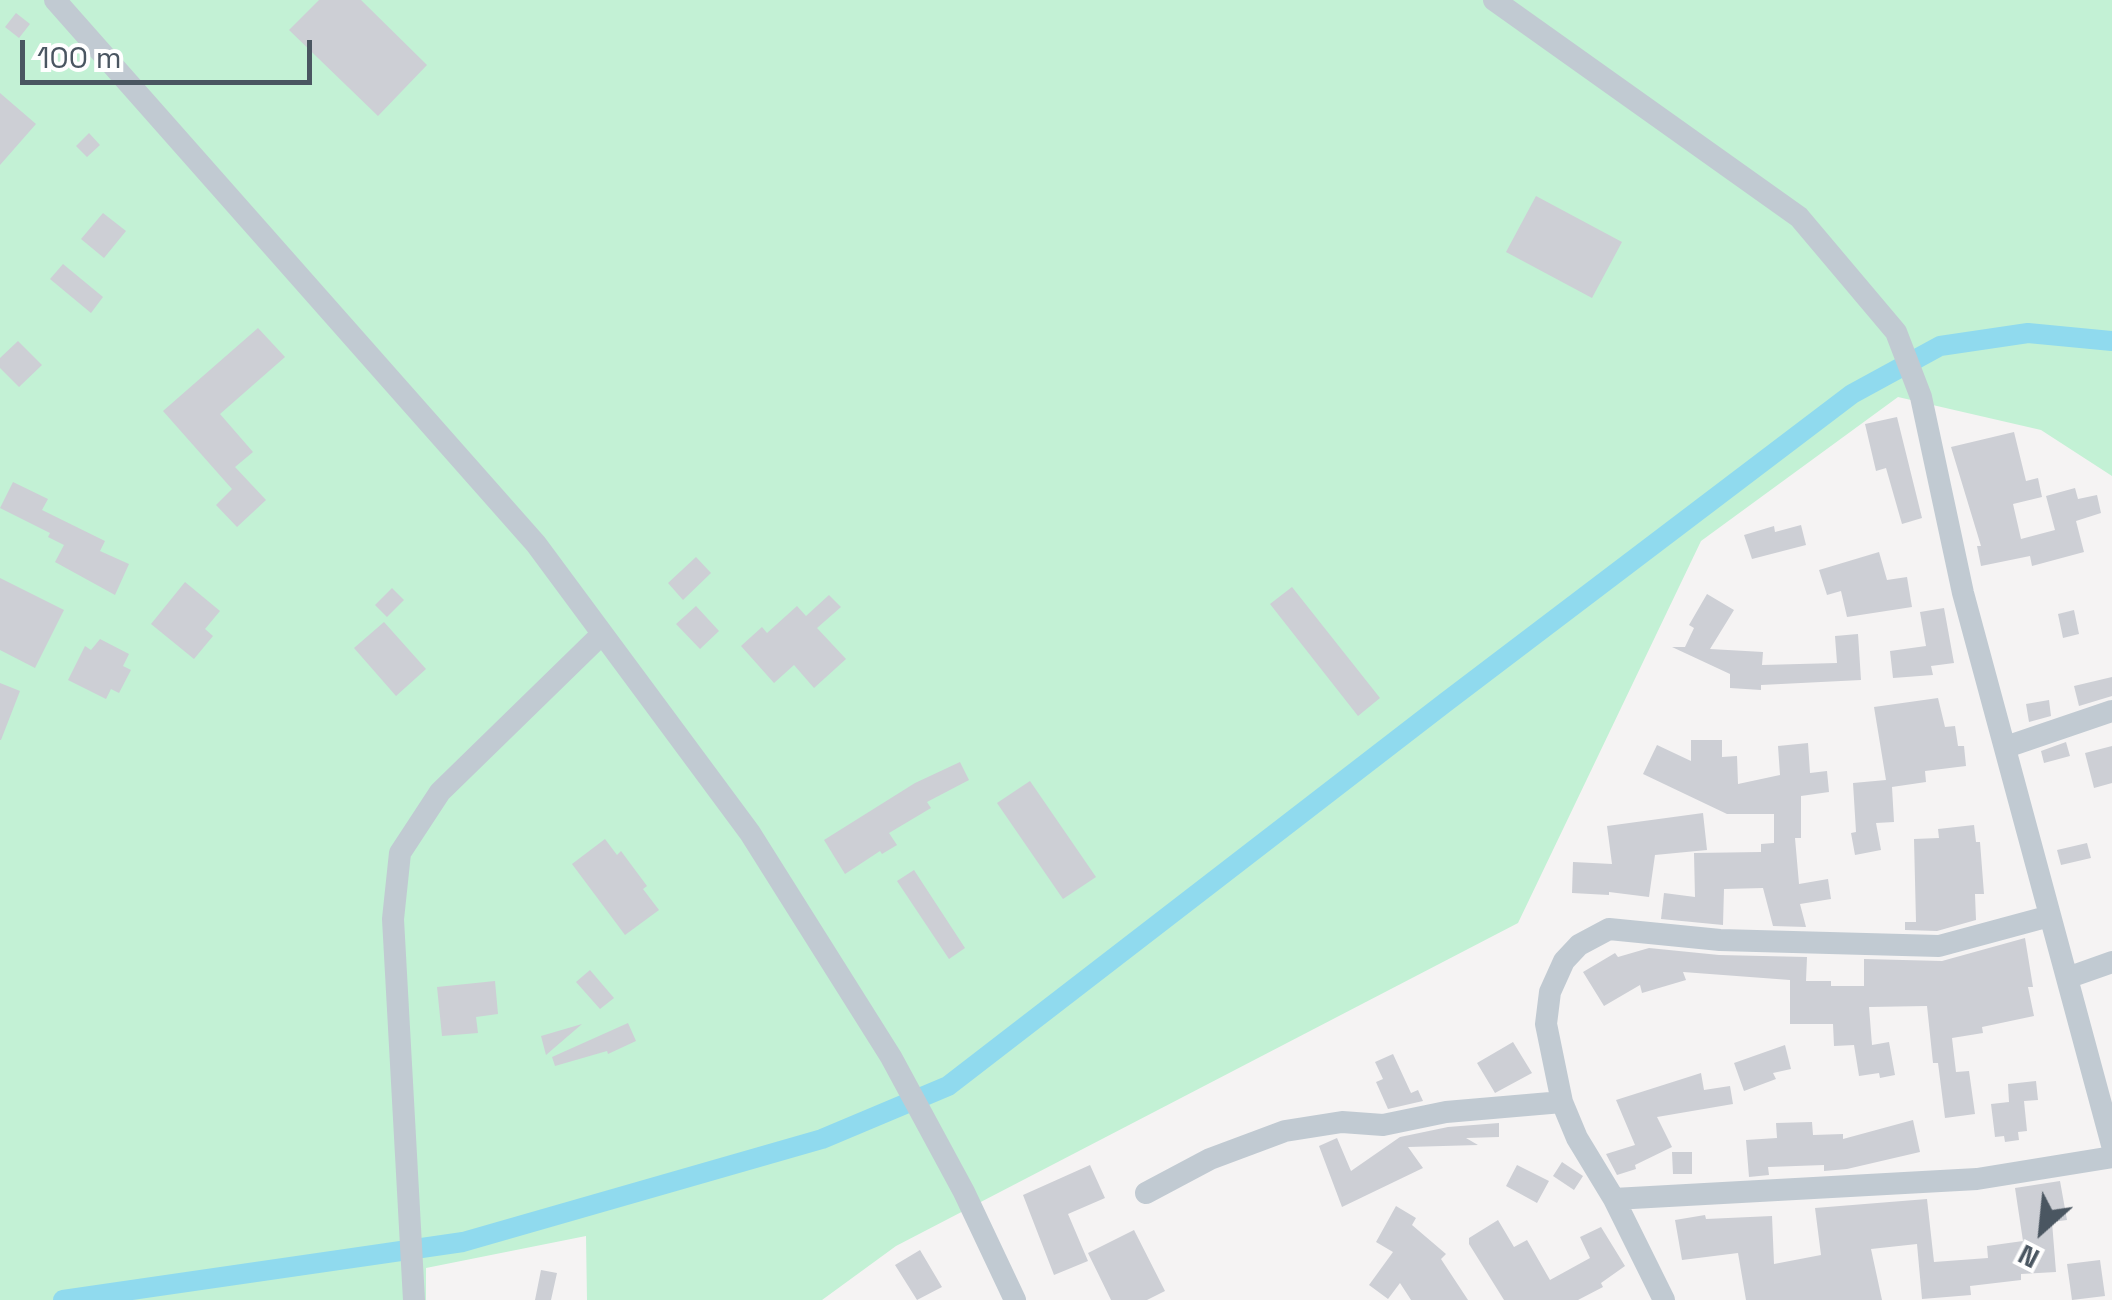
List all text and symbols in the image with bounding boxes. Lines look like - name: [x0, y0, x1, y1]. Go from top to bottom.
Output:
- scale bar: [25, 20, 318, 82]
- text: 100 m: [37, 38, 122, 77]
- north arrow: [1992, 1180, 2092, 1280]
- text: N: [2012, 1236, 2045, 1277]

